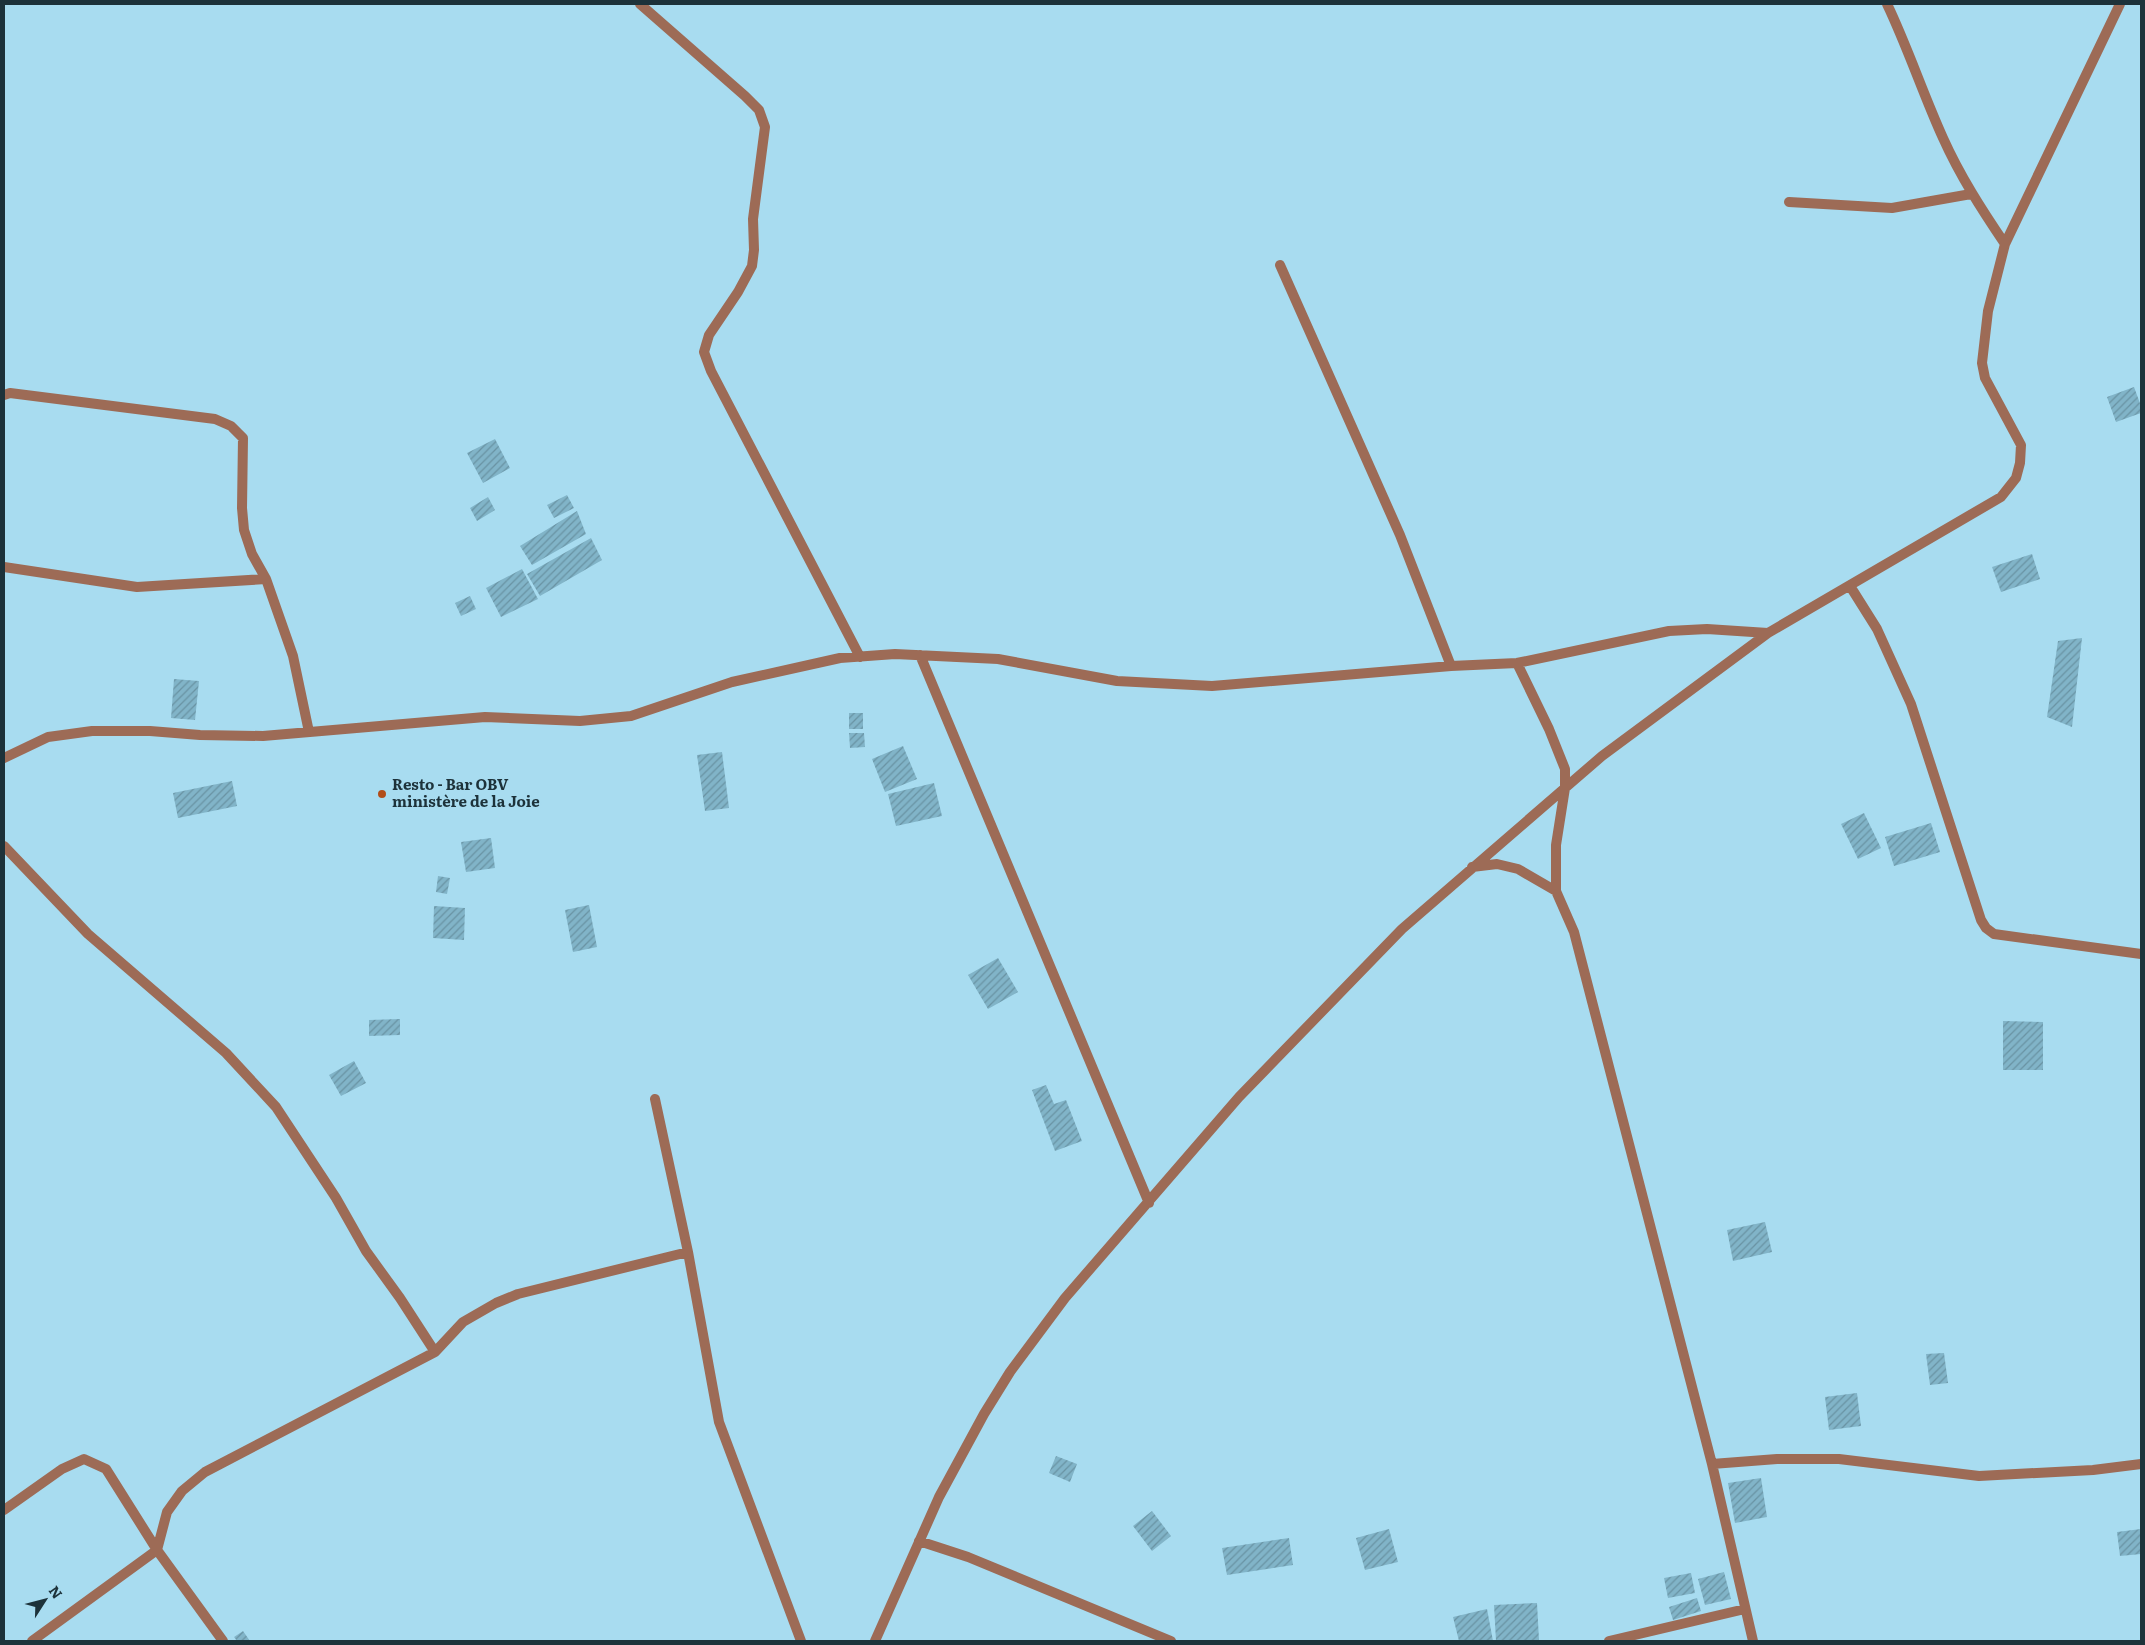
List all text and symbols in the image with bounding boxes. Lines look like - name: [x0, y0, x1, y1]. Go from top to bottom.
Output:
- place label: Resto - Bar OBV ministère de la Joie: [392, 772, 540, 812]
- marker: Resto - Bar OBV ministère de la Joie: [376, 788, 388, 800]
- north arrow: [20, 1575, 70, 1625]
- text: N: [45, 1581, 68, 1603]

